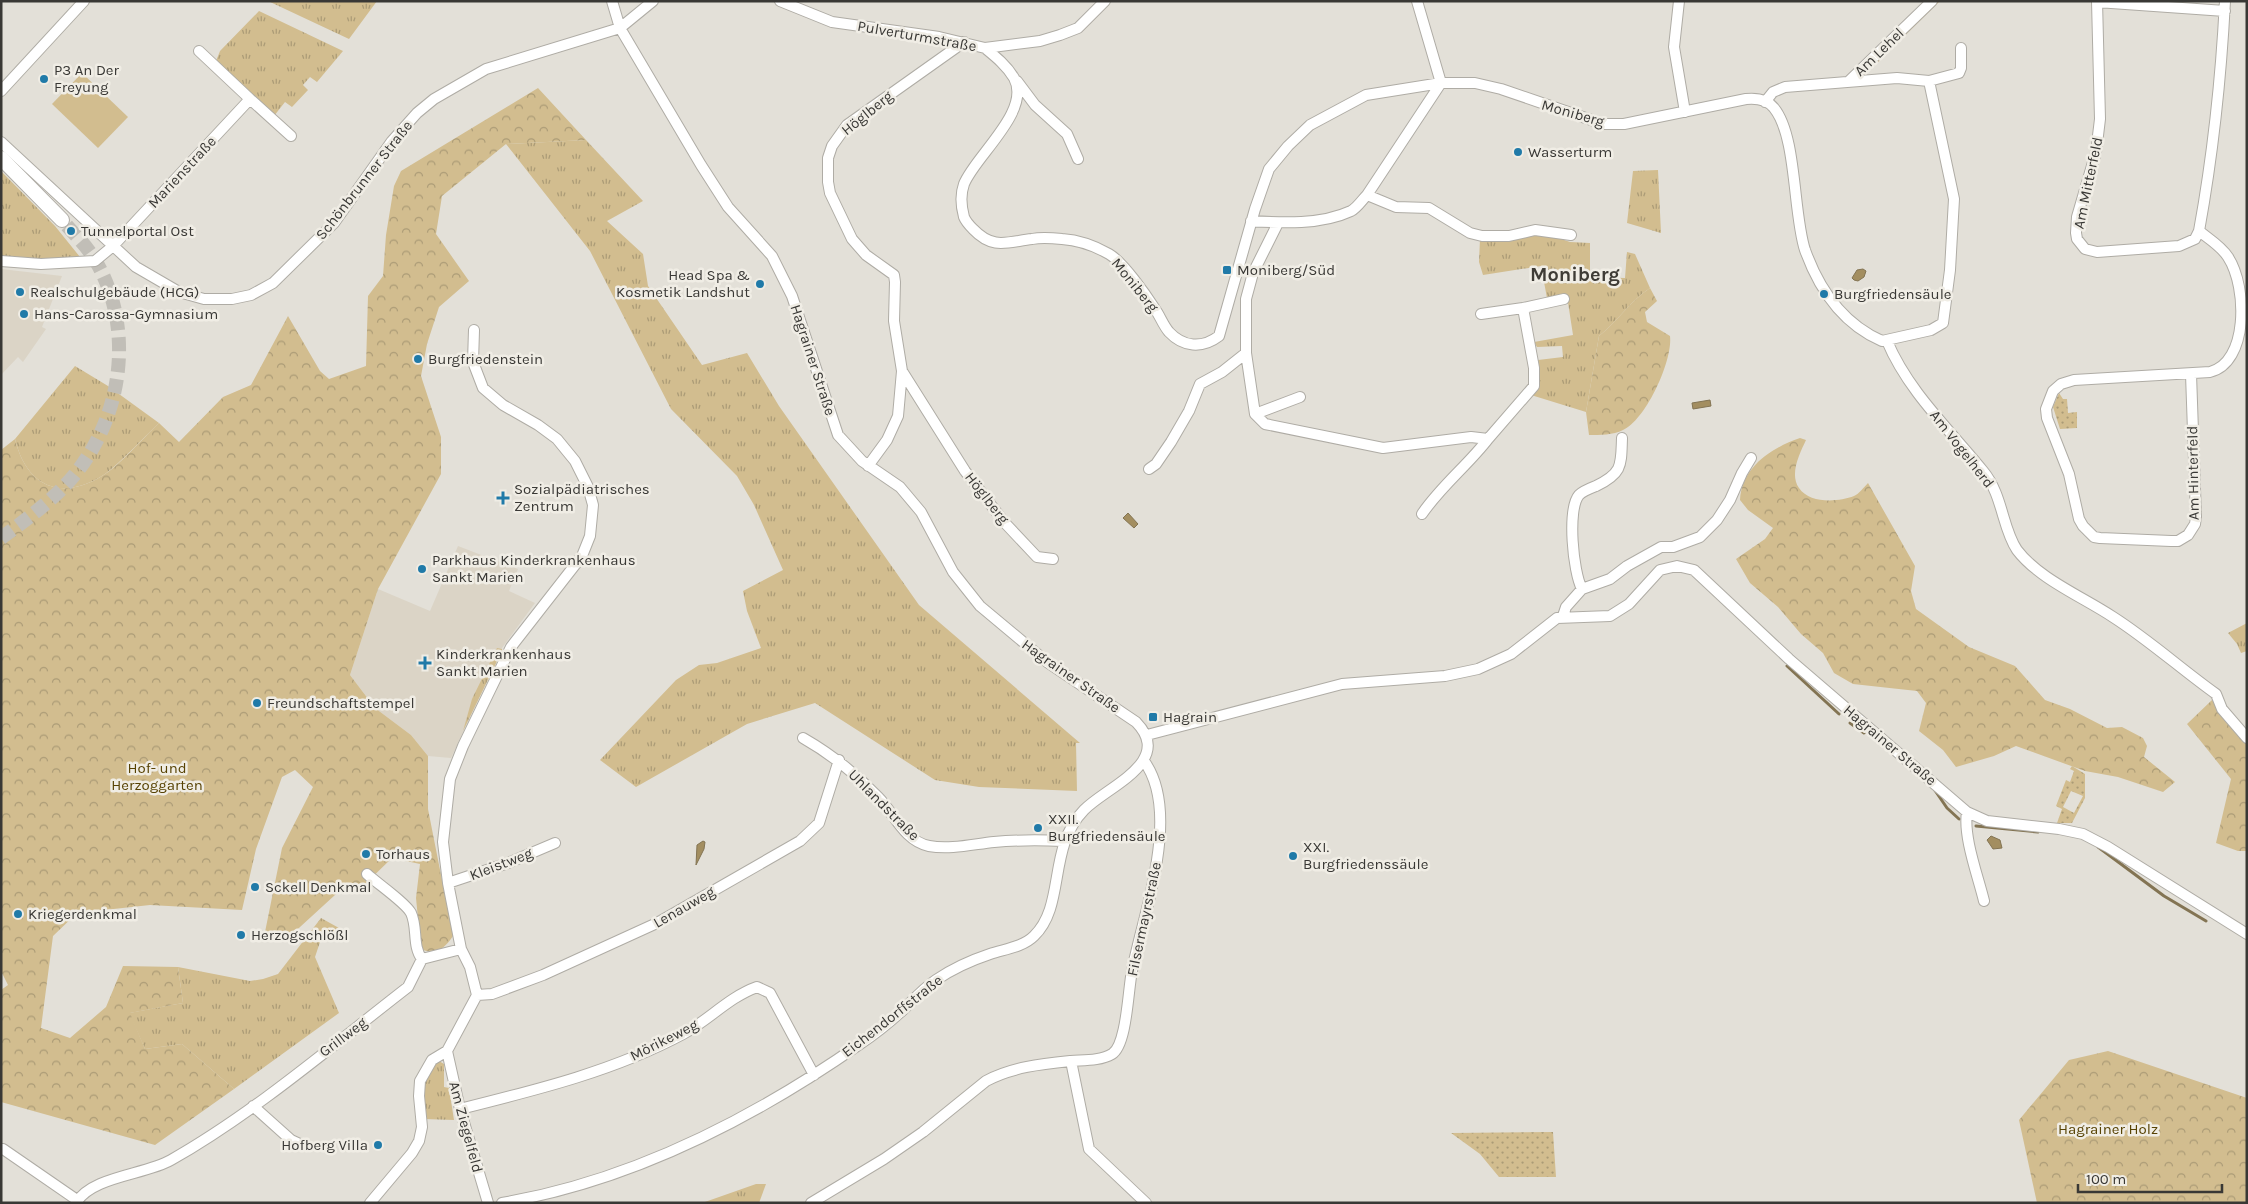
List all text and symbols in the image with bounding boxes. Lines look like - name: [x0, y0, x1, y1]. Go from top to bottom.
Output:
- street label: Pulverturmstraße: [856, 17, 978, 55]
- street label: Am Lehel: [1850, 24, 1908, 80]
- place label: P3 An Der Freyung: [54, 61, 120, 96]
- marker: P3 An Der Freyung: [38, 73, 50, 85]
- street label: Höglberg: [838, 86, 897, 139]
- street label: Moniberg: [1539, 95, 1607, 131]
- street label: Schönbrunner Straße: [312, 117, 416, 243]
- street label: Marienstraße: [144, 132, 220, 212]
- street label: Am Mitterfeld: [2069, 135, 2107, 231]
- place label: Wasserturm: [1528, 143, 1612, 161]
- marker: Wasserturm: [1512, 146, 1524, 158]
- place label: Tunnelportal Ost: [81, 222, 194, 240]
- marker: Tunnelportal Ost: [65, 225, 77, 237]
- street label: Moniberg: [1108, 254, 1163, 316]
- place label: Moniberg/Süd: [1237, 261, 1335, 279]
- district label: Moniberg: [1530, 263, 1620, 286]
- marker: Moniberg/Süd: [1221, 264, 1233, 276]
- place label: Head Spa & Kosmetik Landshut: [616, 266, 750, 301]
- marker: Head Spa & Kosmetik Landshut: [754, 278, 766, 290]
- place label: Realschulgebäude (HCG): [30, 283, 199, 301]
- place label: Burgfriedensäule: [1834, 285, 1952, 303]
- marker: Realschulgebäude (HCG): [14, 286, 26, 298]
- marker: Burgfriedensäule: [1818, 288, 1830, 300]
- street label: Hagrainer Straße: [787, 302, 839, 418]
- place label: Hans-Carossa-Gymnasium: [34, 305, 218, 323]
- marker: Hans-Carossa-Gymnasium: [18, 308, 30, 320]
- place label: Burgfriedenstein: [428, 350, 543, 368]
- marker: Burgfriedenstein: [412, 353, 424, 365]
- street label: Am Vogelherd: [1926, 406, 1998, 492]
- street label: Am Hinterfeld: [2183, 426, 2203, 520]
- street label: Höglberg: [961, 468, 1013, 528]
- place label: Sozialpädiatrisches Zentrum: [514, 480, 650, 515]
- marker: Sozialpädiatrisches Zentrum: [496, 491, 510, 505]
- place label: Parkhaus Kinderkrankenhaus Sankt Marien: [432, 551, 636, 586]
- marker: Parkhaus Kinderkrankenhaus Sankt Marien: [416, 563, 428, 575]
- street label: Hagrainer Straße: [1018, 635, 1124, 717]
- place label: Kinderkrankenhaus Sankt Marien: [436, 645, 571, 680]
- marker: Kinderkrankenhaus Sankt Marien: [418, 656, 432, 670]
- place label: Freundschaftstempel: [267, 694, 415, 712]
- marker: Freundschaftstempel: [251, 697, 263, 709]
- street label: Hagrainer Straße: [1840, 701, 1940, 789]
- place label: Hagrain: [1163, 708, 1217, 726]
- marker: Hagrain: [1147, 711, 1159, 723]
- park label: Hof- und Herzoggarten: [111, 759, 203, 794]
- street label: Uhlandstraße: [845, 766, 923, 844]
- place label: XXII. Burgfriedensäule: [1048, 810, 1166, 845]
- marker: XXII. Burgfriedensäule: [1032, 822, 1044, 834]
- place label: XXI. Burgfriedenssäule: [1303, 838, 1428, 873]
- street label: Kleistweg: [467, 844, 536, 884]
- place label: Torhaus: [376, 845, 430, 863]
- marker: Torhaus: [360, 848, 372, 860]
- marker: XXI. Burgfriedenssäule: [1287, 850, 1299, 862]
- street label: Filsermayrstraße: [1123, 860, 1165, 978]
- place label: Sckell Denkmal: [265, 878, 372, 896]
- marker: Sckell Denkmal: [249, 881, 261, 893]
- street label: Lenauweg: [650, 882, 718, 932]
- place label: Kriegerdenkmal: [28, 905, 137, 923]
- marker: Kriegerdenkmal: [12, 908, 24, 920]
- place label: Herzogschlößl: [251, 926, 348, 944]
- marker: Herzogschlößl: [235, 929, 247, 941]
- street label: Eichendorffstraße: [838, 971, 946, 1061]
- street label: Grillweg: [316, 1013, 371, 1061]
- street label: Mörikeweg: [627, 1015, 702, 1065]
- street label: Am Ziegelfeld: [445, 1079, 487, 1175]
- park label: Hagrainer Holz: [2058, 1120, 2158, 1138]
- place label: Hofberg Villa: [281, 1136, 368, 1154]
- marker: Hofberg Villa: [372, 1139, 384, 1151]
- scale bar: [2078, 1162, 2222, 1194]
- text: 100 m: [2086, 1170, 2126, 1188]

